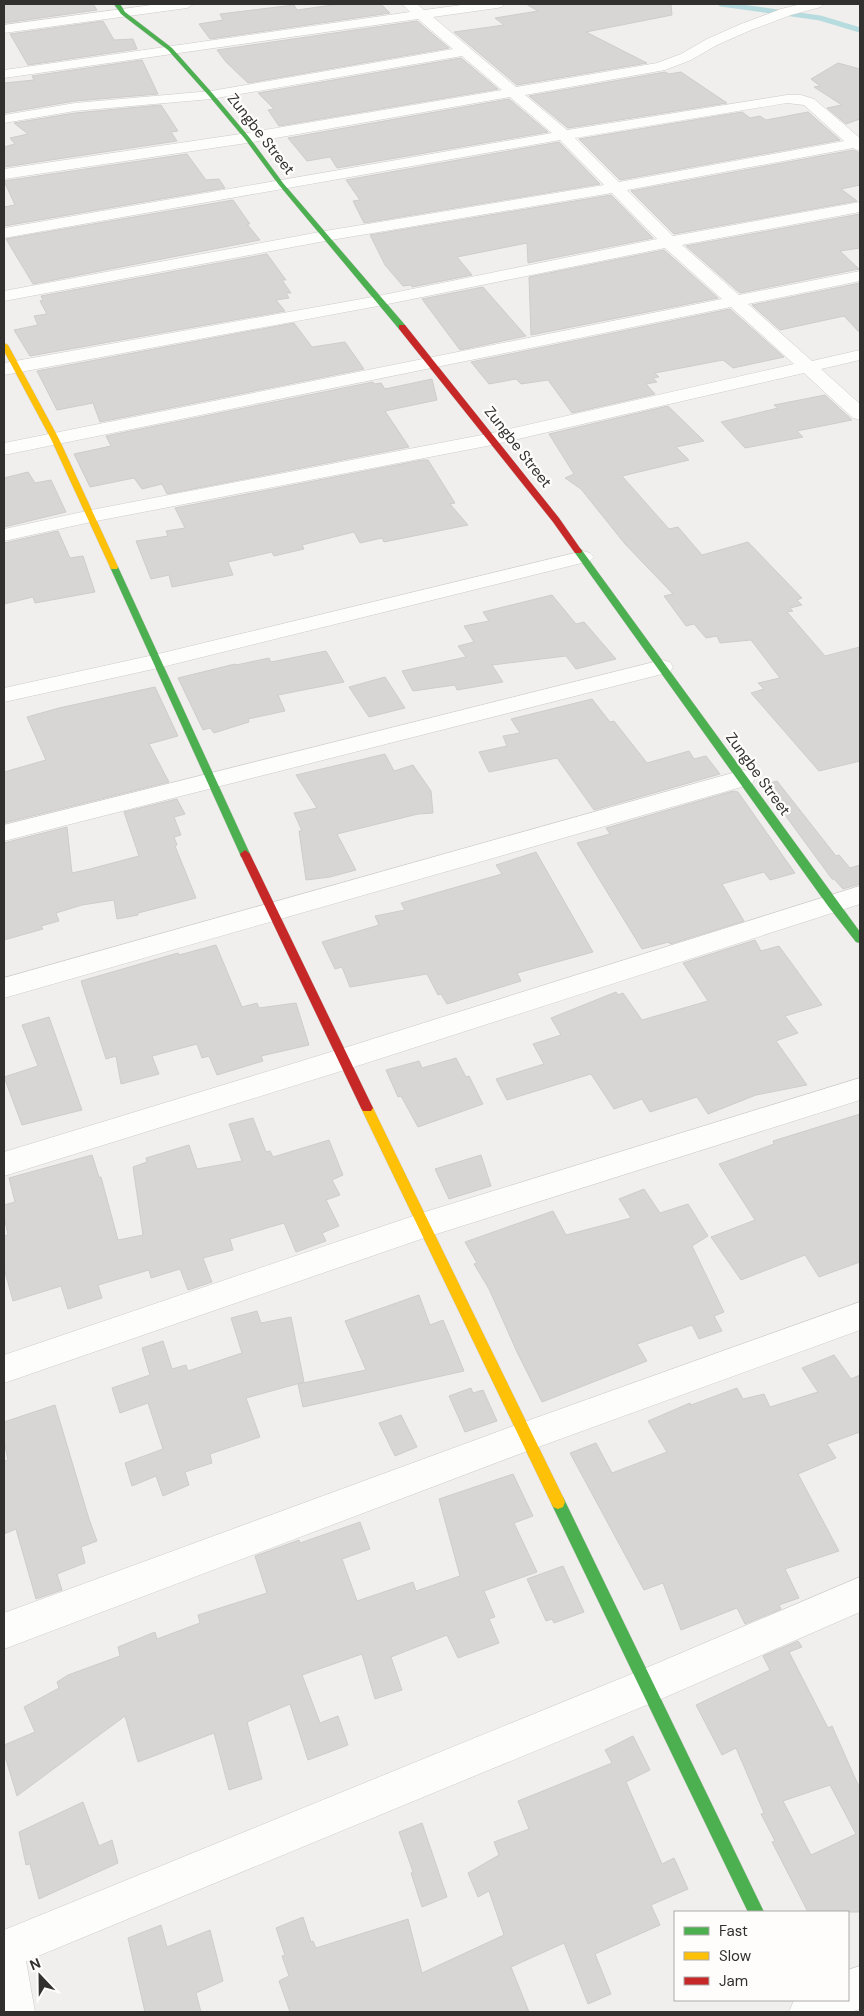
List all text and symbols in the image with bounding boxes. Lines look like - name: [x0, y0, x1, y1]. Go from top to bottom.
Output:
- street label: Zungbe Street: [223, 89, 299, 179]
- street label: Zungbe Street: [480, 402, 556, 492]
- street label: Zungbe Street: [721, 728, 795, 820]
- legend: [674, 1911, 849, 2001]
- text: Fast: [719, 1921, 748, 1941]
- text: Slow: [719, 1946, 752, 1966]
- north arrow: [15, 1951, 65, 2001]
- text: N: [27, 1954, 43, 1974]
- text: Jam: [719, 1971, 748, 1991]

